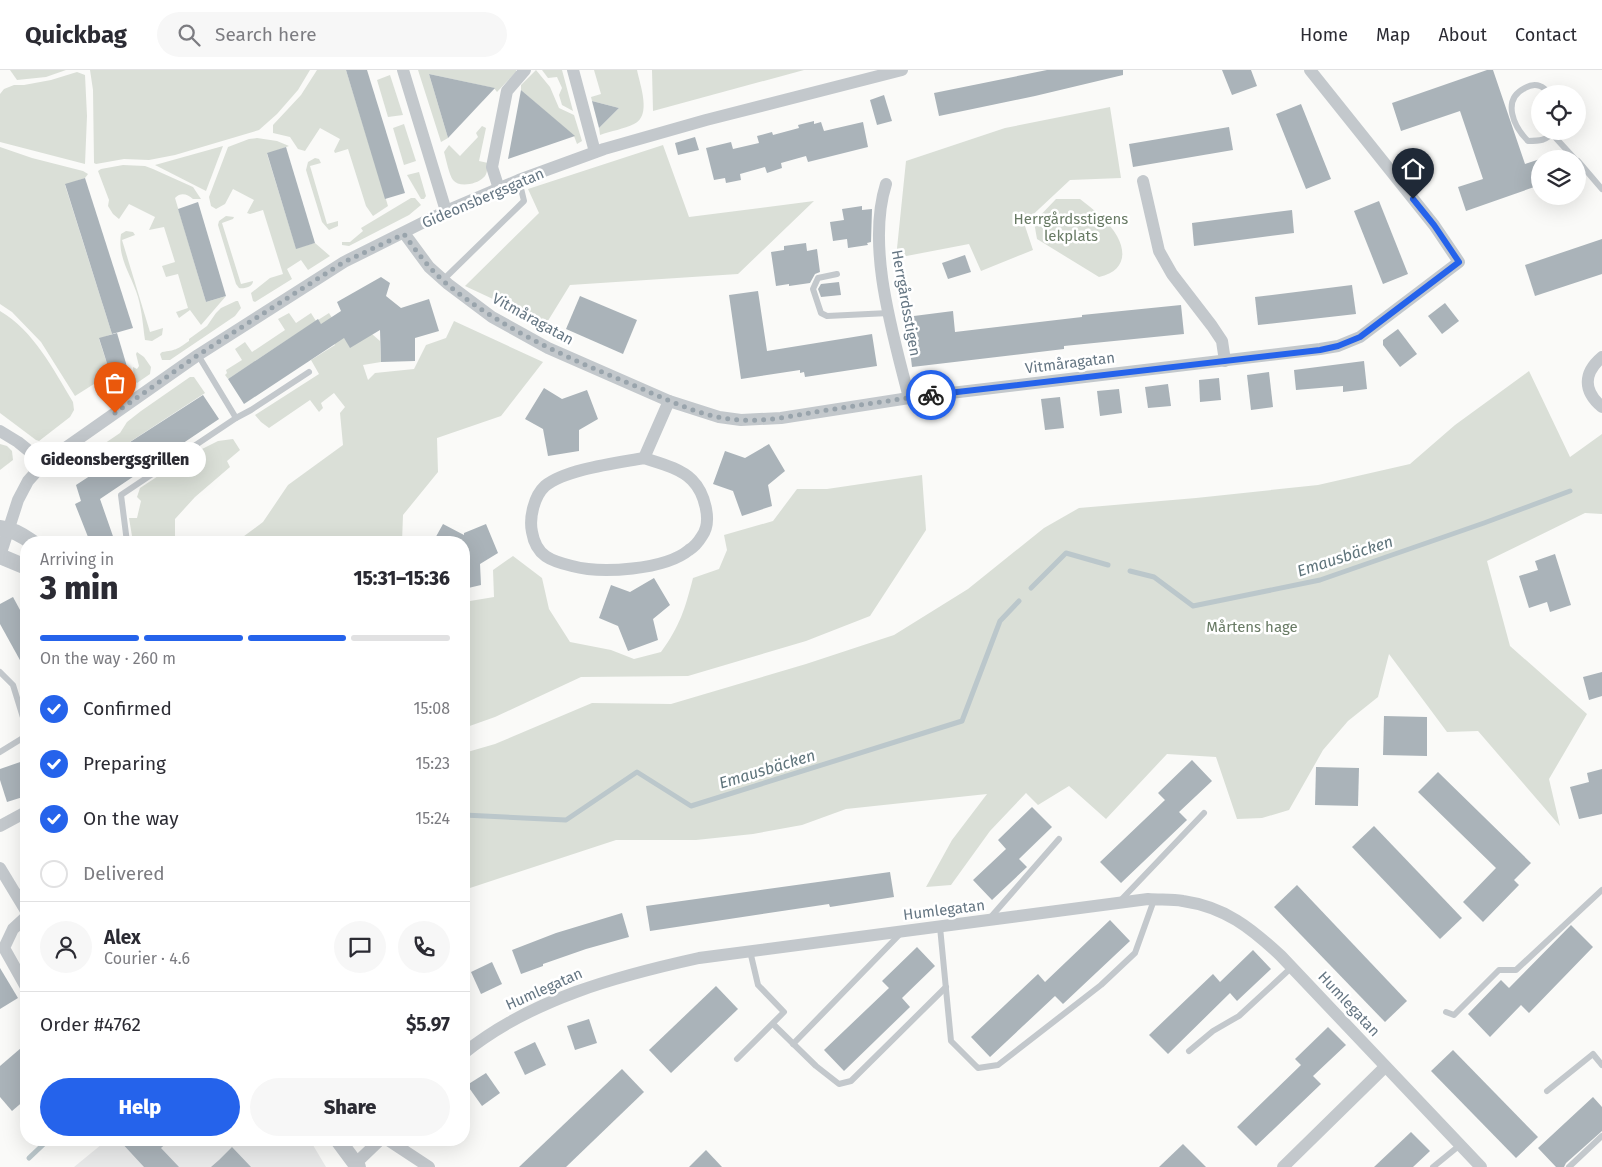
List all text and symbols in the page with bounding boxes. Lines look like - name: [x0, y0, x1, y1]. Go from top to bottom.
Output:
- search box: [157, 12, 507, 57]
- text: Quickbag: [25, 21, 127, 49]
- icon: search: [175, 21, 203, 49]
- text: Search here: [215, 23, 317, 46]
- text: Home: [1300, 24, 1348, 46]
- text: Map: [1376, 24, 1410, 46]
- text: About: [1438, 24, 1487, 46]
- text: Contact: [1515, 24, 1577, 46]
- map controls: [1531, 85, 1586, 205]
- button: locate: [1531, 85, 1586, 140]
- pin: [1392, 148, 1434, 199]
- button: layers: [1531, 150, 1586, 205]
- icon: home: [1399, 155, 1427, 183]
- street label: Gideonsbergsgatan: [419, 164, 547, 232]
- park label: Herrgårdsstigens lekplats: [1014, 210, 1128, 245]
- street label: Herrgårdsstigen: [888, 248, 924, 358]
- street label: Vitmåragatan: [489, 289, 577, 349]
- street label: Vitmåragatan: [1024, 349, 1116, 377]
- pin: [94, 362, 136, 413]
- icon: bag: [101, 369, 129, 397]
- courier: [906, 370, 956, 420]
- icon: bike: [917, 381, 945, 409]
- callout: Gideonsbergsgrillen: [24, 443, 206, 478]
- text: Gideonsbergsgrillen: [41, 450, 189, 469]
- water label: Emausbäcken: [1295, 532, 1395, 580]
- text: Arriving in: [40, 550, 114, 569]
- text: 15:31–15:36: [353, 567, 450, 590]
- text: 3 min: [40, 569, 118, 607]
- park label: Mårtens hage: [1206, 618, 1298, 636]
- text: On the way · 260 m: [40, 649, 176, 668]
- icon: check: [40, 695, 68, 723]
- text: Confirmed: [83, 697, 172, 720]
- text: 15:08: [413, 699, 450, 718]
- water label: Emausbäcken: [717, 745, 817, 793]
- icon: check: [40, 750, 68, 778]
- text: Preparing: [83, 752, 166, 775]
- text: 15:23: [415, 754, 450, 773]
- icon: check: [40, 805, 68, 833]
- text: On the way: [83, 807, 179, 830]
- text: 15:24: [415, 809, 450, 828]
- text: Delivered: [83, 862, 165, 885]
- street label: Humlegatan: [902, 896, 986, 924]
- button: person: [40, 921, 92, 973]
- button: chat: [334, 921, 386, 973]
- button: phone: [398, 921, 450, 973]
- text: Alex: [104, 926, 141, 949]
- text: Courier · 4.6: [104, 949, 190, 968]
- street label: Humlegatan: [503, 964, 585, 1014]
- street label: Humlegatan: [1314, 968, 1384, 1040]
- text: Order #4762: [40, 1013, 141, 1036]
- text: $5.97: [406, 1013, 450, 1036]
- button: Help: [40, 1078, 240, 1136]
- button: Share: [250, 1078, 450, 1136]

